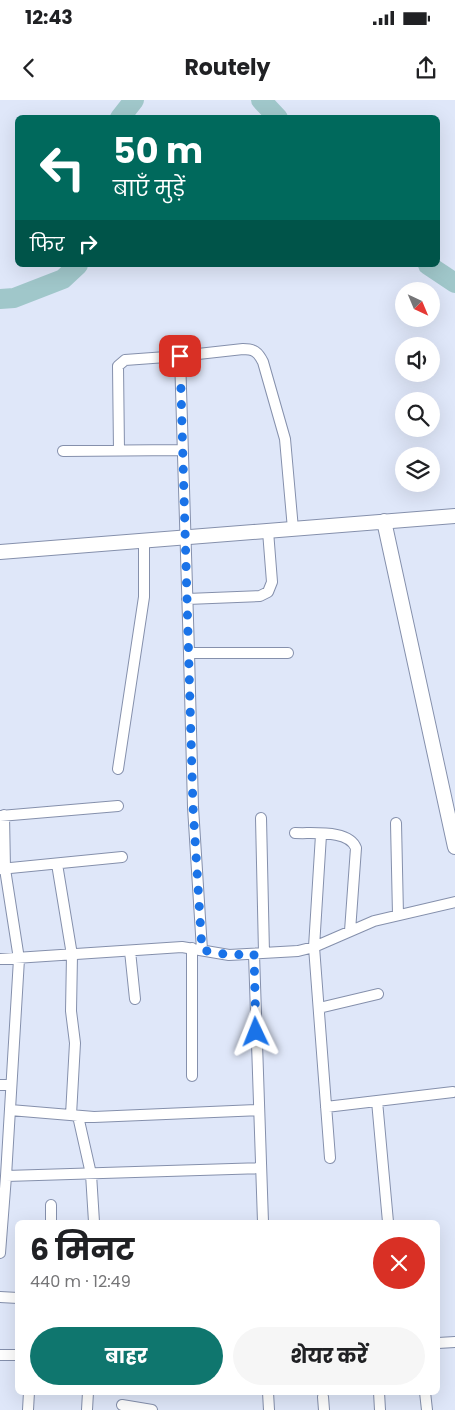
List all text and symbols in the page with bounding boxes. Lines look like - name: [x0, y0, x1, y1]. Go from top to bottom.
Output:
- text: 12:43: [25, 4, 73, 31]
- text: Routely: [184, 52, 271, 83]
- icon: back: [15, 54, 43, 82]
- icon: share: [412, 54, 440, 82]
- text: 50 m: [113, 126, 203, 175]
- icon: left: [30, 135, 95, 200]
- text: बाएँ मुड़ें: [113, 173, 185, 204]
- icon: right: [74, 230, 102, 258]
- text: फिर: [30, 231, 64, 258]
- north arrow: [395, 282, 440, 328]
- map controls: [395, 282, 440, 492]
- pin: [159, 335, 201, 377]
- button: sound: [395, 337, 440, 382]
- icon: arrive: [166, 342, 194, 370]
- button: search: [395, 392, 440, 437]
- button: layers: [395, 447, 440, 492]
- position arrow: [229, 1005, 281, 1057]
- text: 6 मिनट: [30, 1228, 134, 1271]
- button: close: [373, 1237, 425, 1289]
- text: 440 m · 12:49: [30, 1270, 131, 1293]
- button: बाहर: [30, 1327, 223, 1385]
- button: शेयर करें: [233, 1327, 425, 1385]

